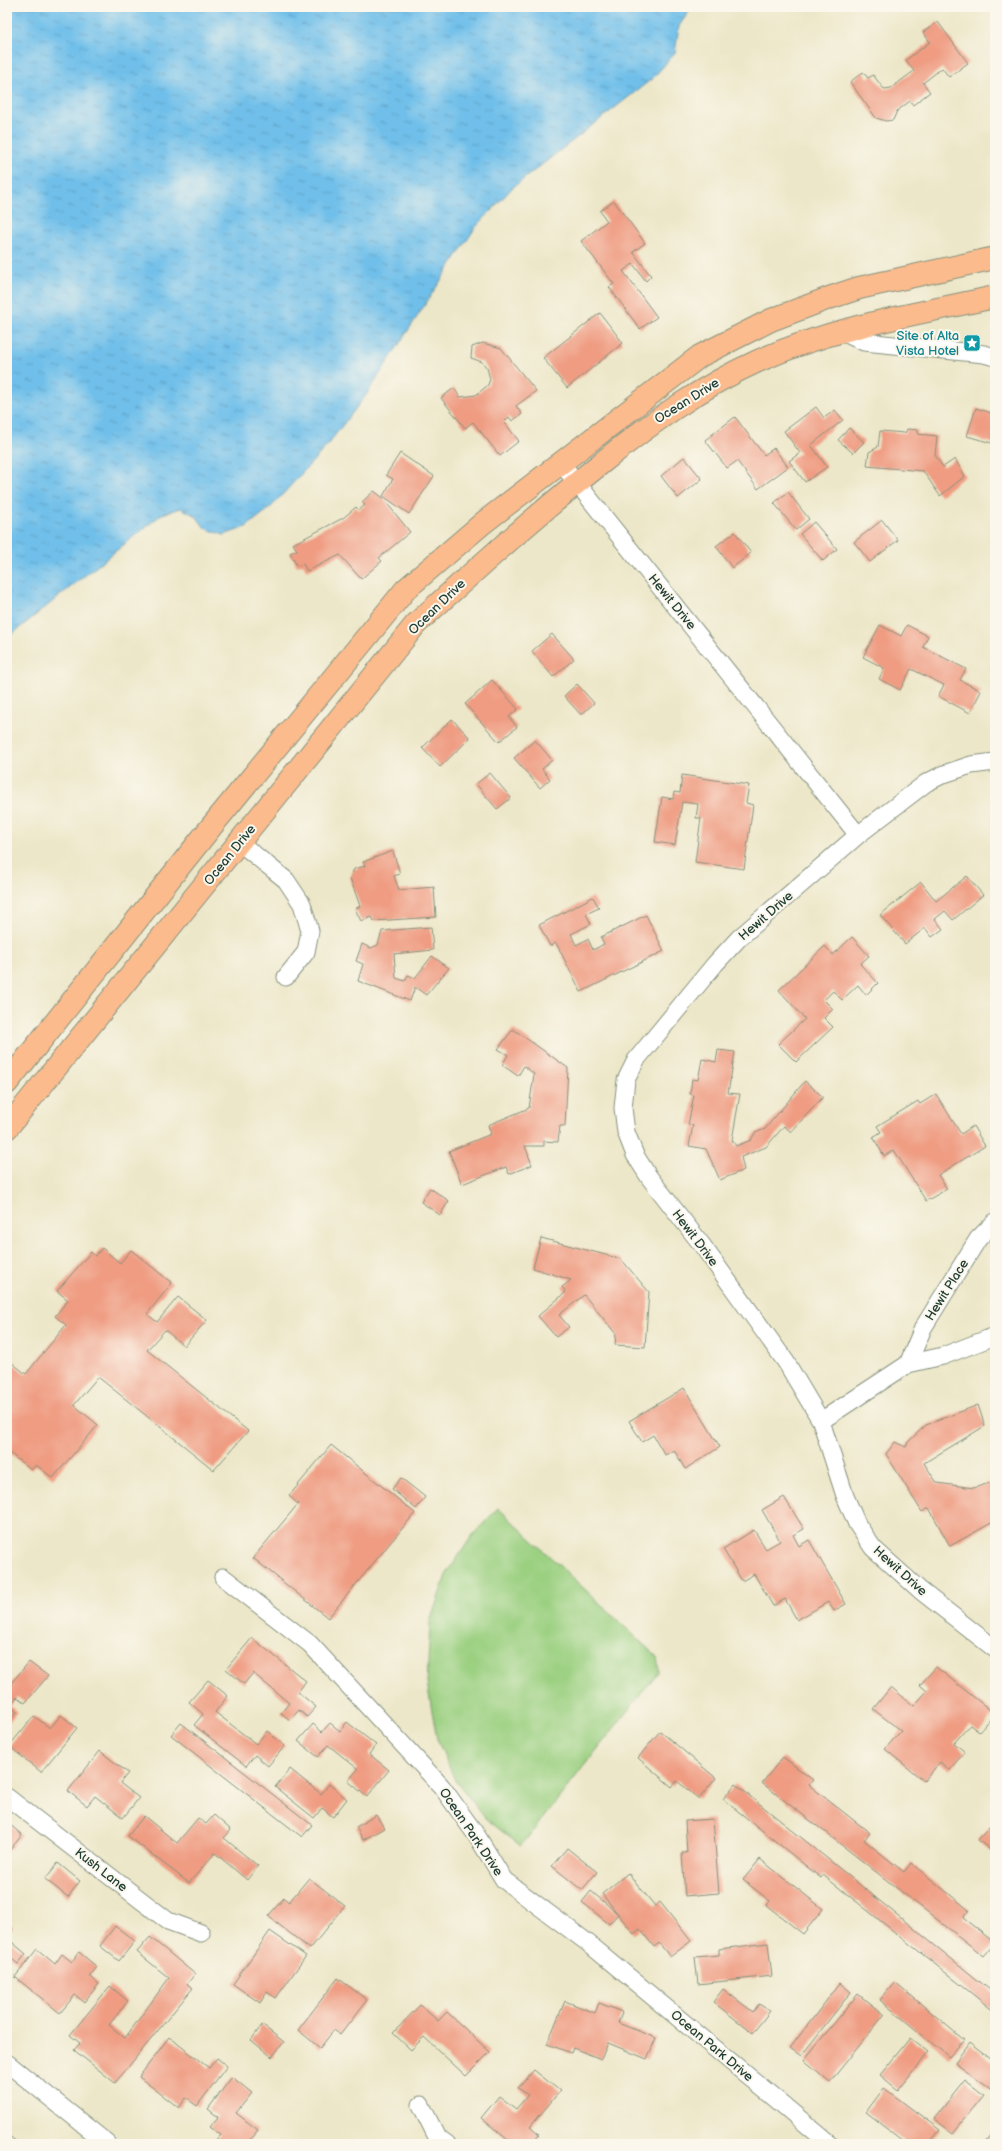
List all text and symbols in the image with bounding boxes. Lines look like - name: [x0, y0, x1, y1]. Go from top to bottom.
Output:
- place label: Site of Alta Vista Hotel: [896, 328, 959, 359]
- place icon: Site of Alta Vista Hotel: [962, 333, 982, 353]
- street label: Ocean Drive: [652, 375, 722, 427]
- street label: Hewit Drive: [645, 571, 699, 633]
- street label: Ocean Drive: [405, 576, 469, 638]
- street label: Ocean Drive: [201, 821, 259, 888]
- street label: Hewit Drive: [735, 888, 797, 944]
- street label: Hewit Drive: [668, 1206, 722, 1270]
- street label: Hewit Place: [922, 1256, 972, 1324]
- street label: Hewit Drive: [870, 1543, 930, 1600]
- street label: Ocean Park Drive: [436, 1785, 507, 1879]
- street label: Kush Lane: [72, 1845, 131, 1896]
- street label: Ocean Park Drive: [668, 2007, 757, 2085]

